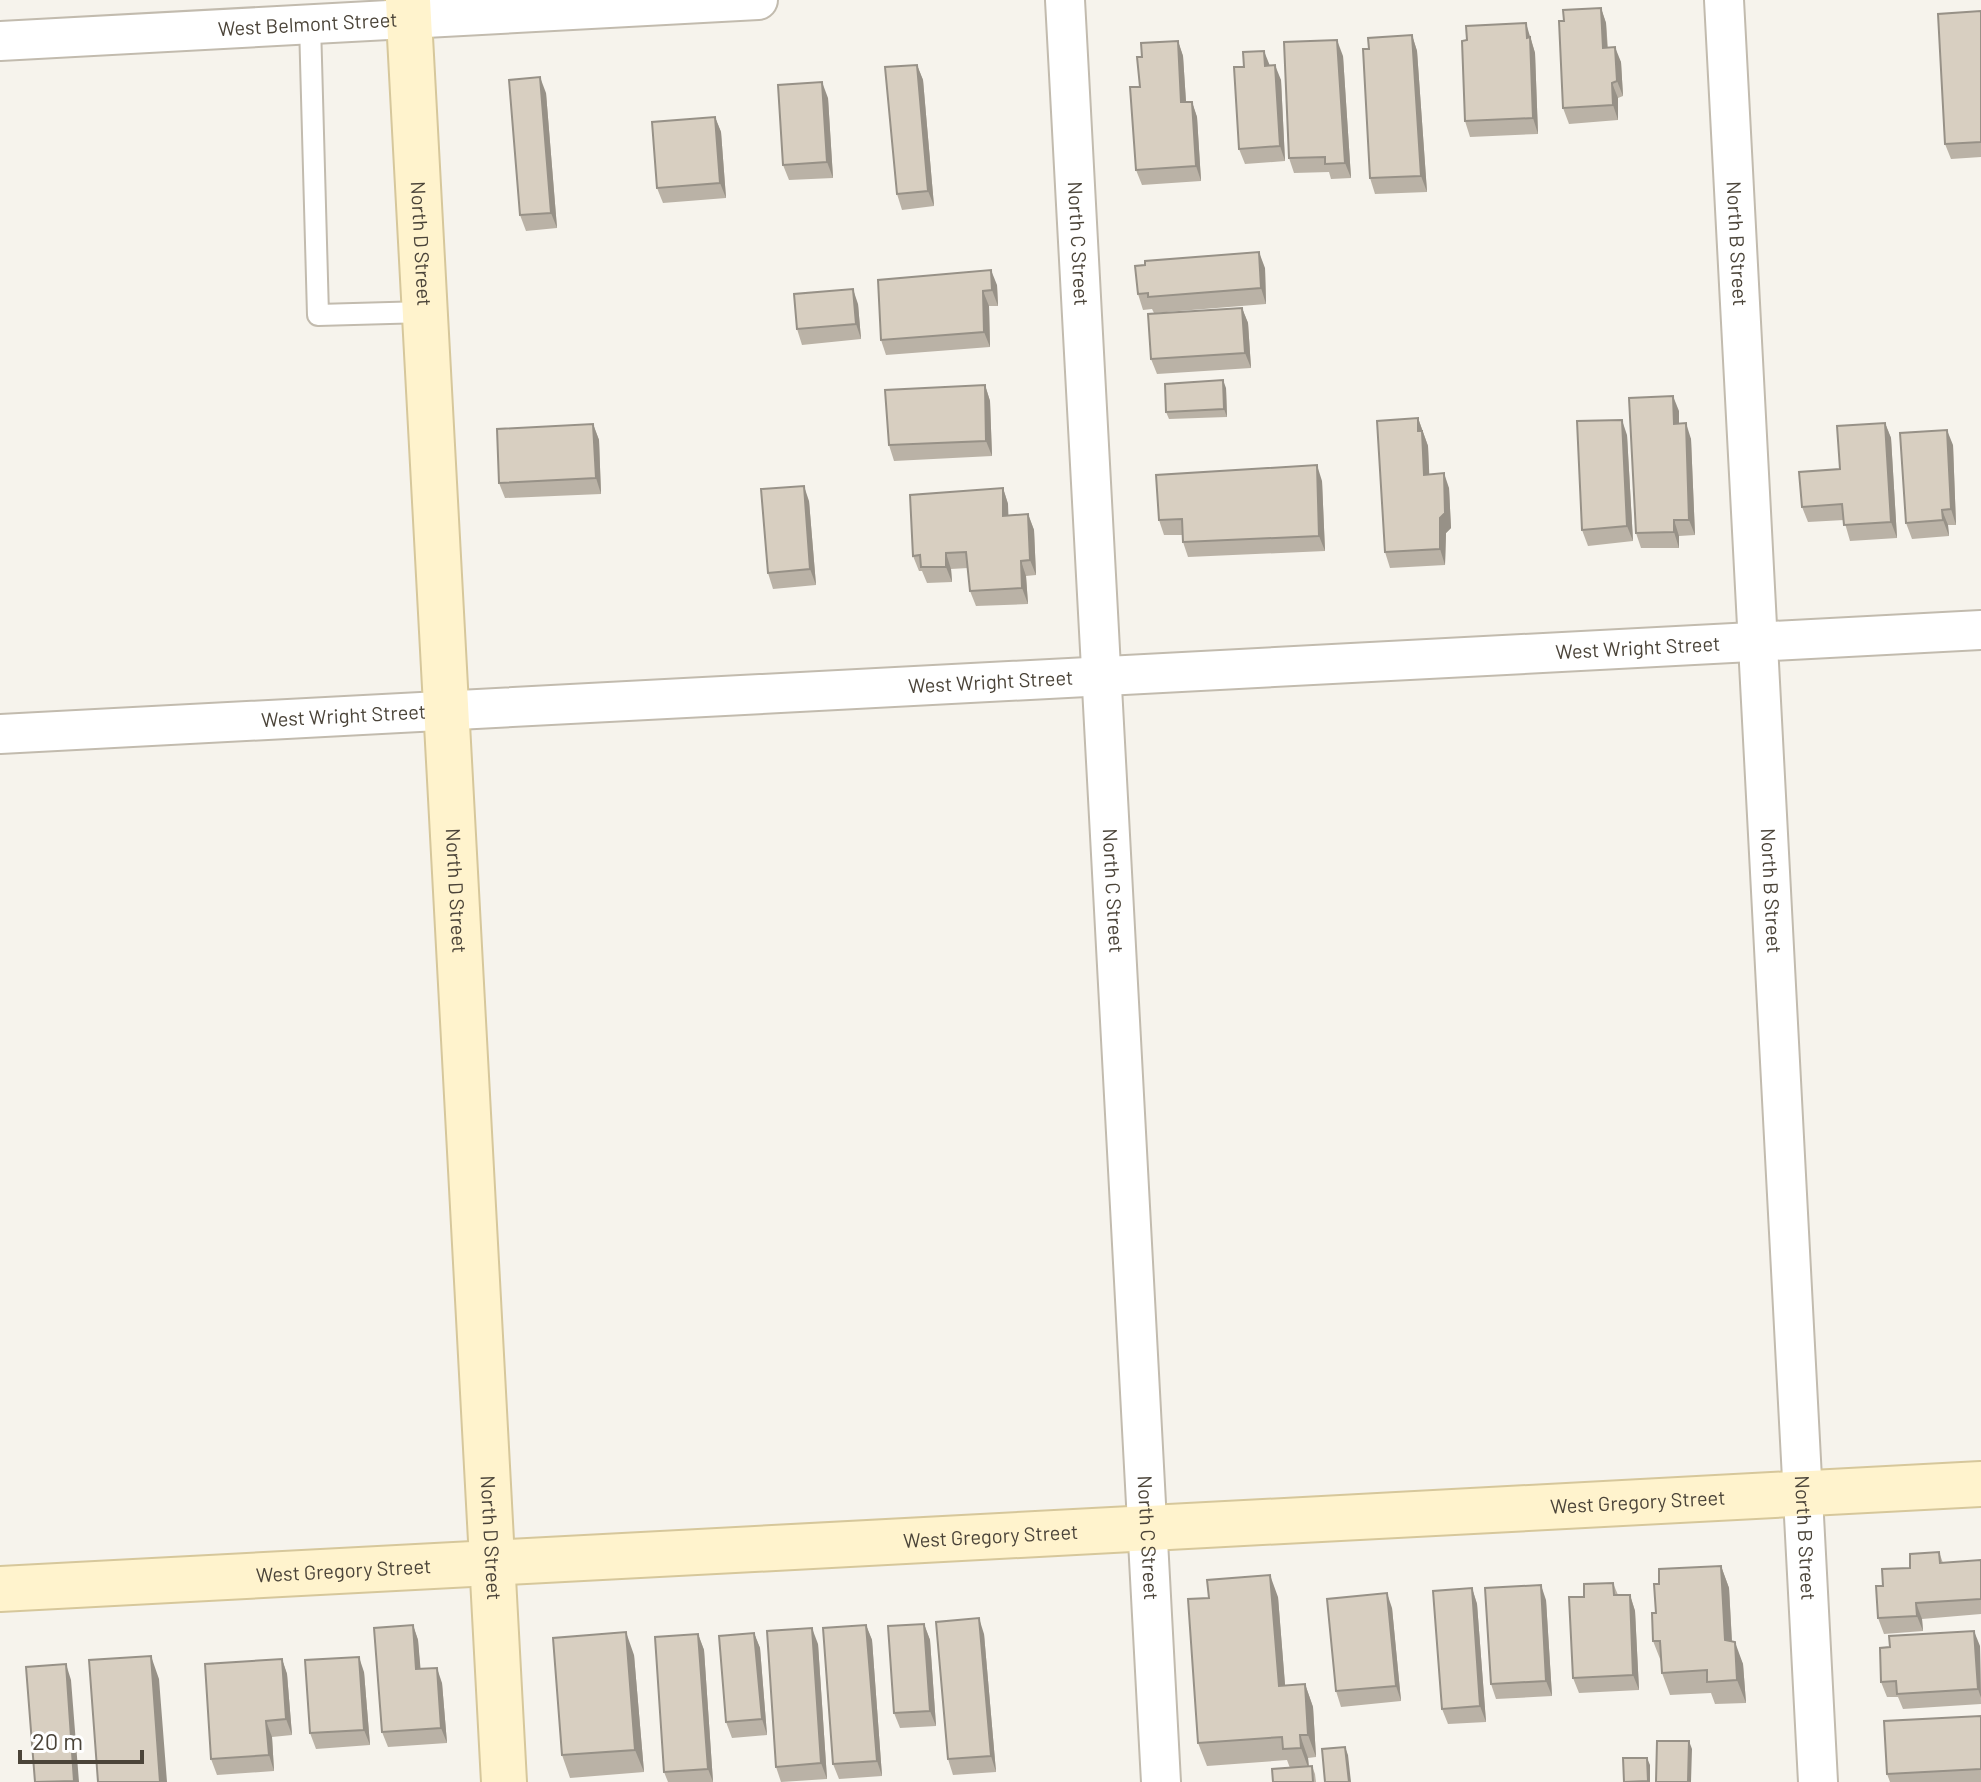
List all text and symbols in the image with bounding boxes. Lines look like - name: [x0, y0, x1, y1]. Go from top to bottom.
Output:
- street label: West Belmont Street: [217, 7, 398, 40]
- street label: North D Street: [407, 180, 437, 307]
- street label: North B Street: [1723, 180, 1753, 307]
- street label: North C Street: [1064, 181, 1094, 307]
- street label: West Wright Street: [1555, 631, 1721, 663]
- street label: West Wright Street: [907, 665, 1074, 697]
- street label: West Wright Street: [260, 699, 427, 731]
- street label: North D Street: [442, 828, 472, 954]
- street label: North C Street: [1099, 828, 1129, 954]
- street label: North B Street: [1757, 828, 1787, 954]
- street label: North D Street: [476, 1475, 507, 1601]
- street label: North C Street: [1134, 1475, 1164, 1601]
- street label: North B Street: [1791, 1475, 1821, 1601]
- street label: West Gregory Street: [1549, 1485, 1726, 1518]
- street label: West Gregory Street: [902, 1519, 1079, 1552]
- street label: West Gregory Street: [255, 1553, 432, 1586]
- scale bar: [20, 1714, 142, 1764]
- text: 20 m: [32, 1726, 83, 1755]

